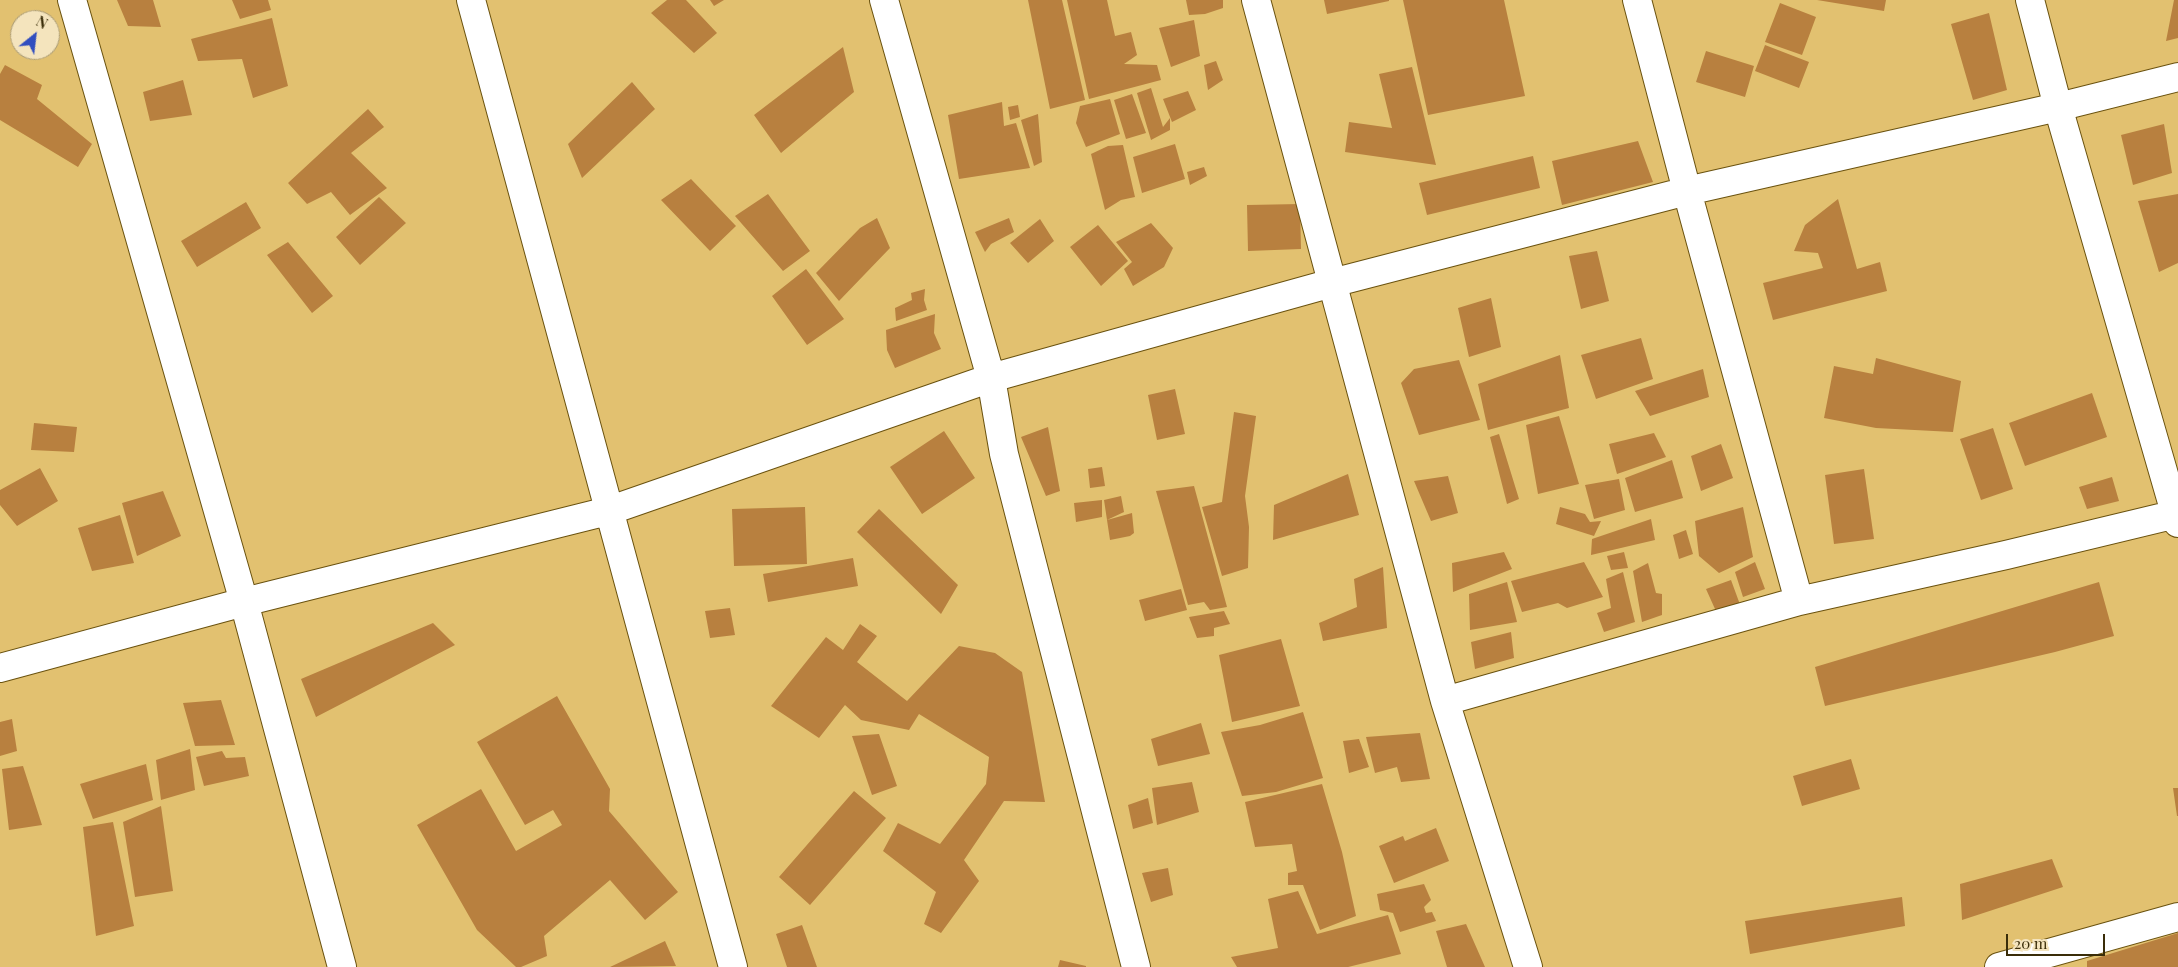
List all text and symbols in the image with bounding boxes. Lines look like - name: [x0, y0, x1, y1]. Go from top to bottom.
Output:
- north arrow: [10, 10, 60, 60]
- text: N: [33, 12, 51, 33]
- scale bar: [2008, 924, 2107, 956]
- text: 20 m: [2014, 933, 2047, 953]

